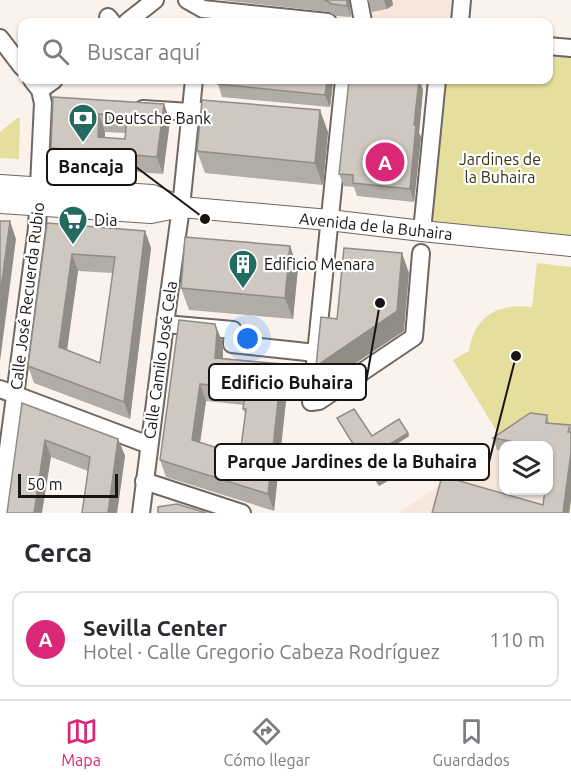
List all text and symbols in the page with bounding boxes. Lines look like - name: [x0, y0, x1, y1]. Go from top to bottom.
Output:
- search box: [18, 18, 553, 84]
- icon: search: [39, 35, 72, 68]
- text: Buscar aquí: [87, 39, 200, 64]
- bank icon: Deutsche Bank: [67, 102, 99, 144]
- place label: Deutsche Bank: [104, 109, 211, 127]
- pin: A: [366, 140, 404, 184]
- callout: Bancaja: [47, 149, 136, 185]
- park label: Jardines de la Buhaira: [459, 150, 541, 186]
- text: Bancaja: [58, 156, 124, 176]
- street label: Calle José Recuerda Rubio: [7, 201, 47, 391]
- supermarket icon: Dia: [57, 204, 89, 246]
- street label: Avenida de la Buhaira: [299, 209, 453, 243]
- place label: Dia: [94, 211, 117, 229]
- building icon: Edificio Menara: [227, 248, 259, 290]
- place label: Edificio Menara: [264, 255, 375, 273]
- street label: Calle Camilo José Cela: [140, 280, 180, 440]
- your location: [233, 324, 262, 353]
- callout: Edificio Buhaira: [209, 364, 366, 400]
- text: Edificio Buhaira: [221, 372, 353, 392]
- map controls: [499, 441, 553, 495]
- button: layers: [499, 441, 553, 495]
- callout: Parque Jardines de la Buhaira: [215, 444, 489, 480]
- text: Parque Jardines de la Buhaira: [227, 451, 477, 471]
- scale bar: [18, 471, 118, 498]
- text: 50 m: [27, 475, 63, 493]
- text: Cerca: [24, 538, 92, 567]
- text: Sevilla Center: [83, 615, 227, 640]
- text: A: [38, 628, 53, 651]
- text: 110 m: [489, 628, 545, 651]
- text: Hotel · Calle Gregorio Cabeza Rodríguez: [83, 640, 440, 663]
- tab: Mapa: [61, 715, 101, 769]
- tab: Cómo llegar: [223, 715, 310, 769]
- tab: Guardados: [433, 715, 510, 769]

